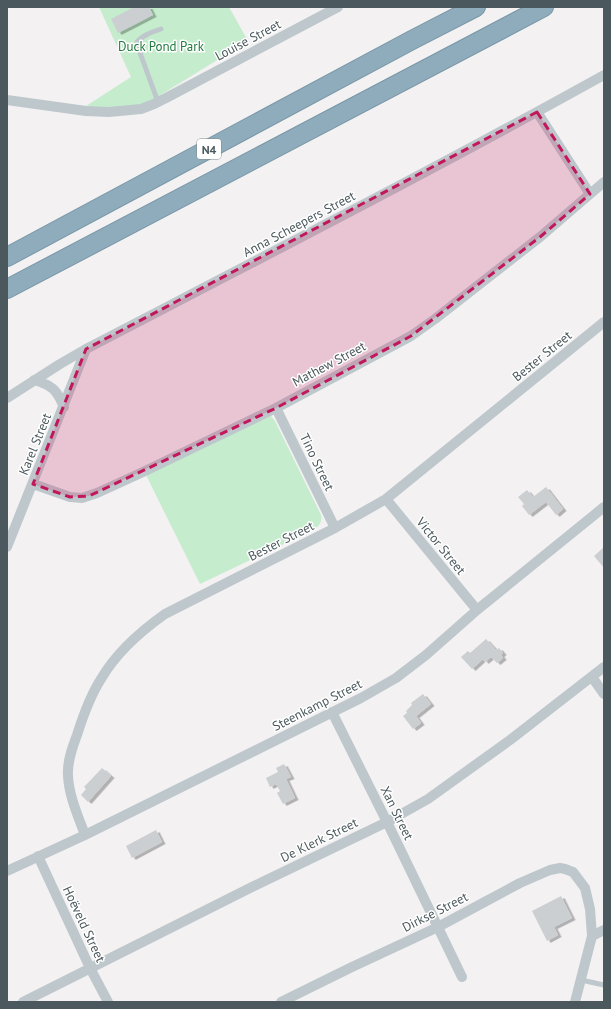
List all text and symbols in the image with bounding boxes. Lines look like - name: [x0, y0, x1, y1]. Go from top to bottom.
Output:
- street label: Louise Street: [212, 15, 284, 64]
- park label: Duck Pond Park: [118, 38, 205, 55]
- road number: N4: [197, 139, 221, 159]
- street label: Anna Scheepers Street: [240, 187, 359, 261]
- street label: Bester Street: [509, 326, 576, 385]
- street label: Mathew Street: [289, 337, 369, 390]
- street label: Karel Street: [15, 410, 55, 478]
- street label: Tino Street: [296, 431, 338, 494]
- street label: Victor Street: [412, 513, 470, 579]
- street label: Bester Street: [245, 517, 317, 565]
- street label: Steenkamp Street: [269, 675, 365, 735]
- street label: Xan Street: [377, 783, 418, 843]
- street label: De Klerk Street: [278, 814, 361, 866]
- street label: Hoëveld Street: [59, 883, 109, 965]
- street label: Dirkse Street: [399, 888, 471, 936]

